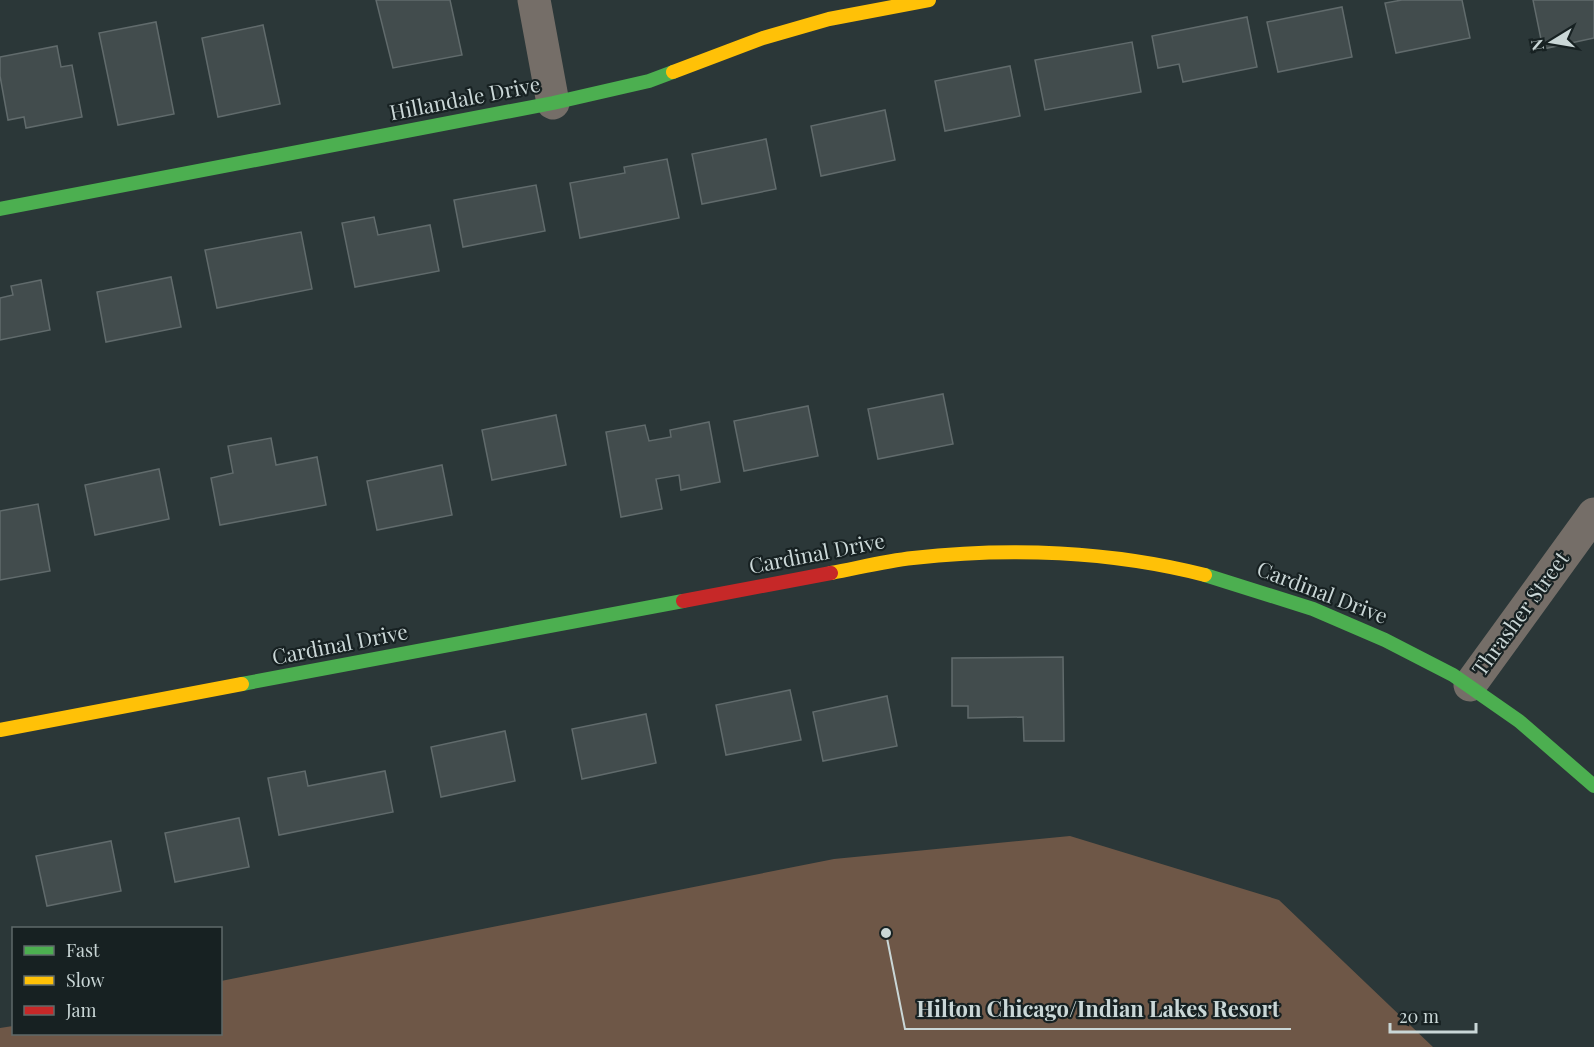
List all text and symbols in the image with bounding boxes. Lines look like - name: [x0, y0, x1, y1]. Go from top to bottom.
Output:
- north arrow: [1522, 12, 1582, 72]
- text: N: [1525, 37, 1548, 53]
- street label: Hillandale Drive: [387, 69, 542, 125]
- street label: Cardinal Drive: [746, 525, 887, 579]
- street label: Thrasher Street: [1465, 544, 1575, 681]
- street label: Cardinal Drive: [1253, 553, 1392, 629]
- street label: Cardinal Drive: [269, 616, 410, 670]
- legend: [12, 927, 222, 1035]
- text: Fast: [66, 938, 100, 962]
- text: Slow: [66, 968, 104, 992]
- callout: Hilton Chicago/Indian Lakes Resort: [905, 989, 1291, 1029]
- text: Hilton Chicago/Indian Lakes Resort: [917, 993, 1280, 1023]
- scale bar: [1390, 996, 1476, 1034]
- text: Jam: [65, 998, 96, 1022]
- text: 20 m: [1399, 1004, 1439, 1028]

